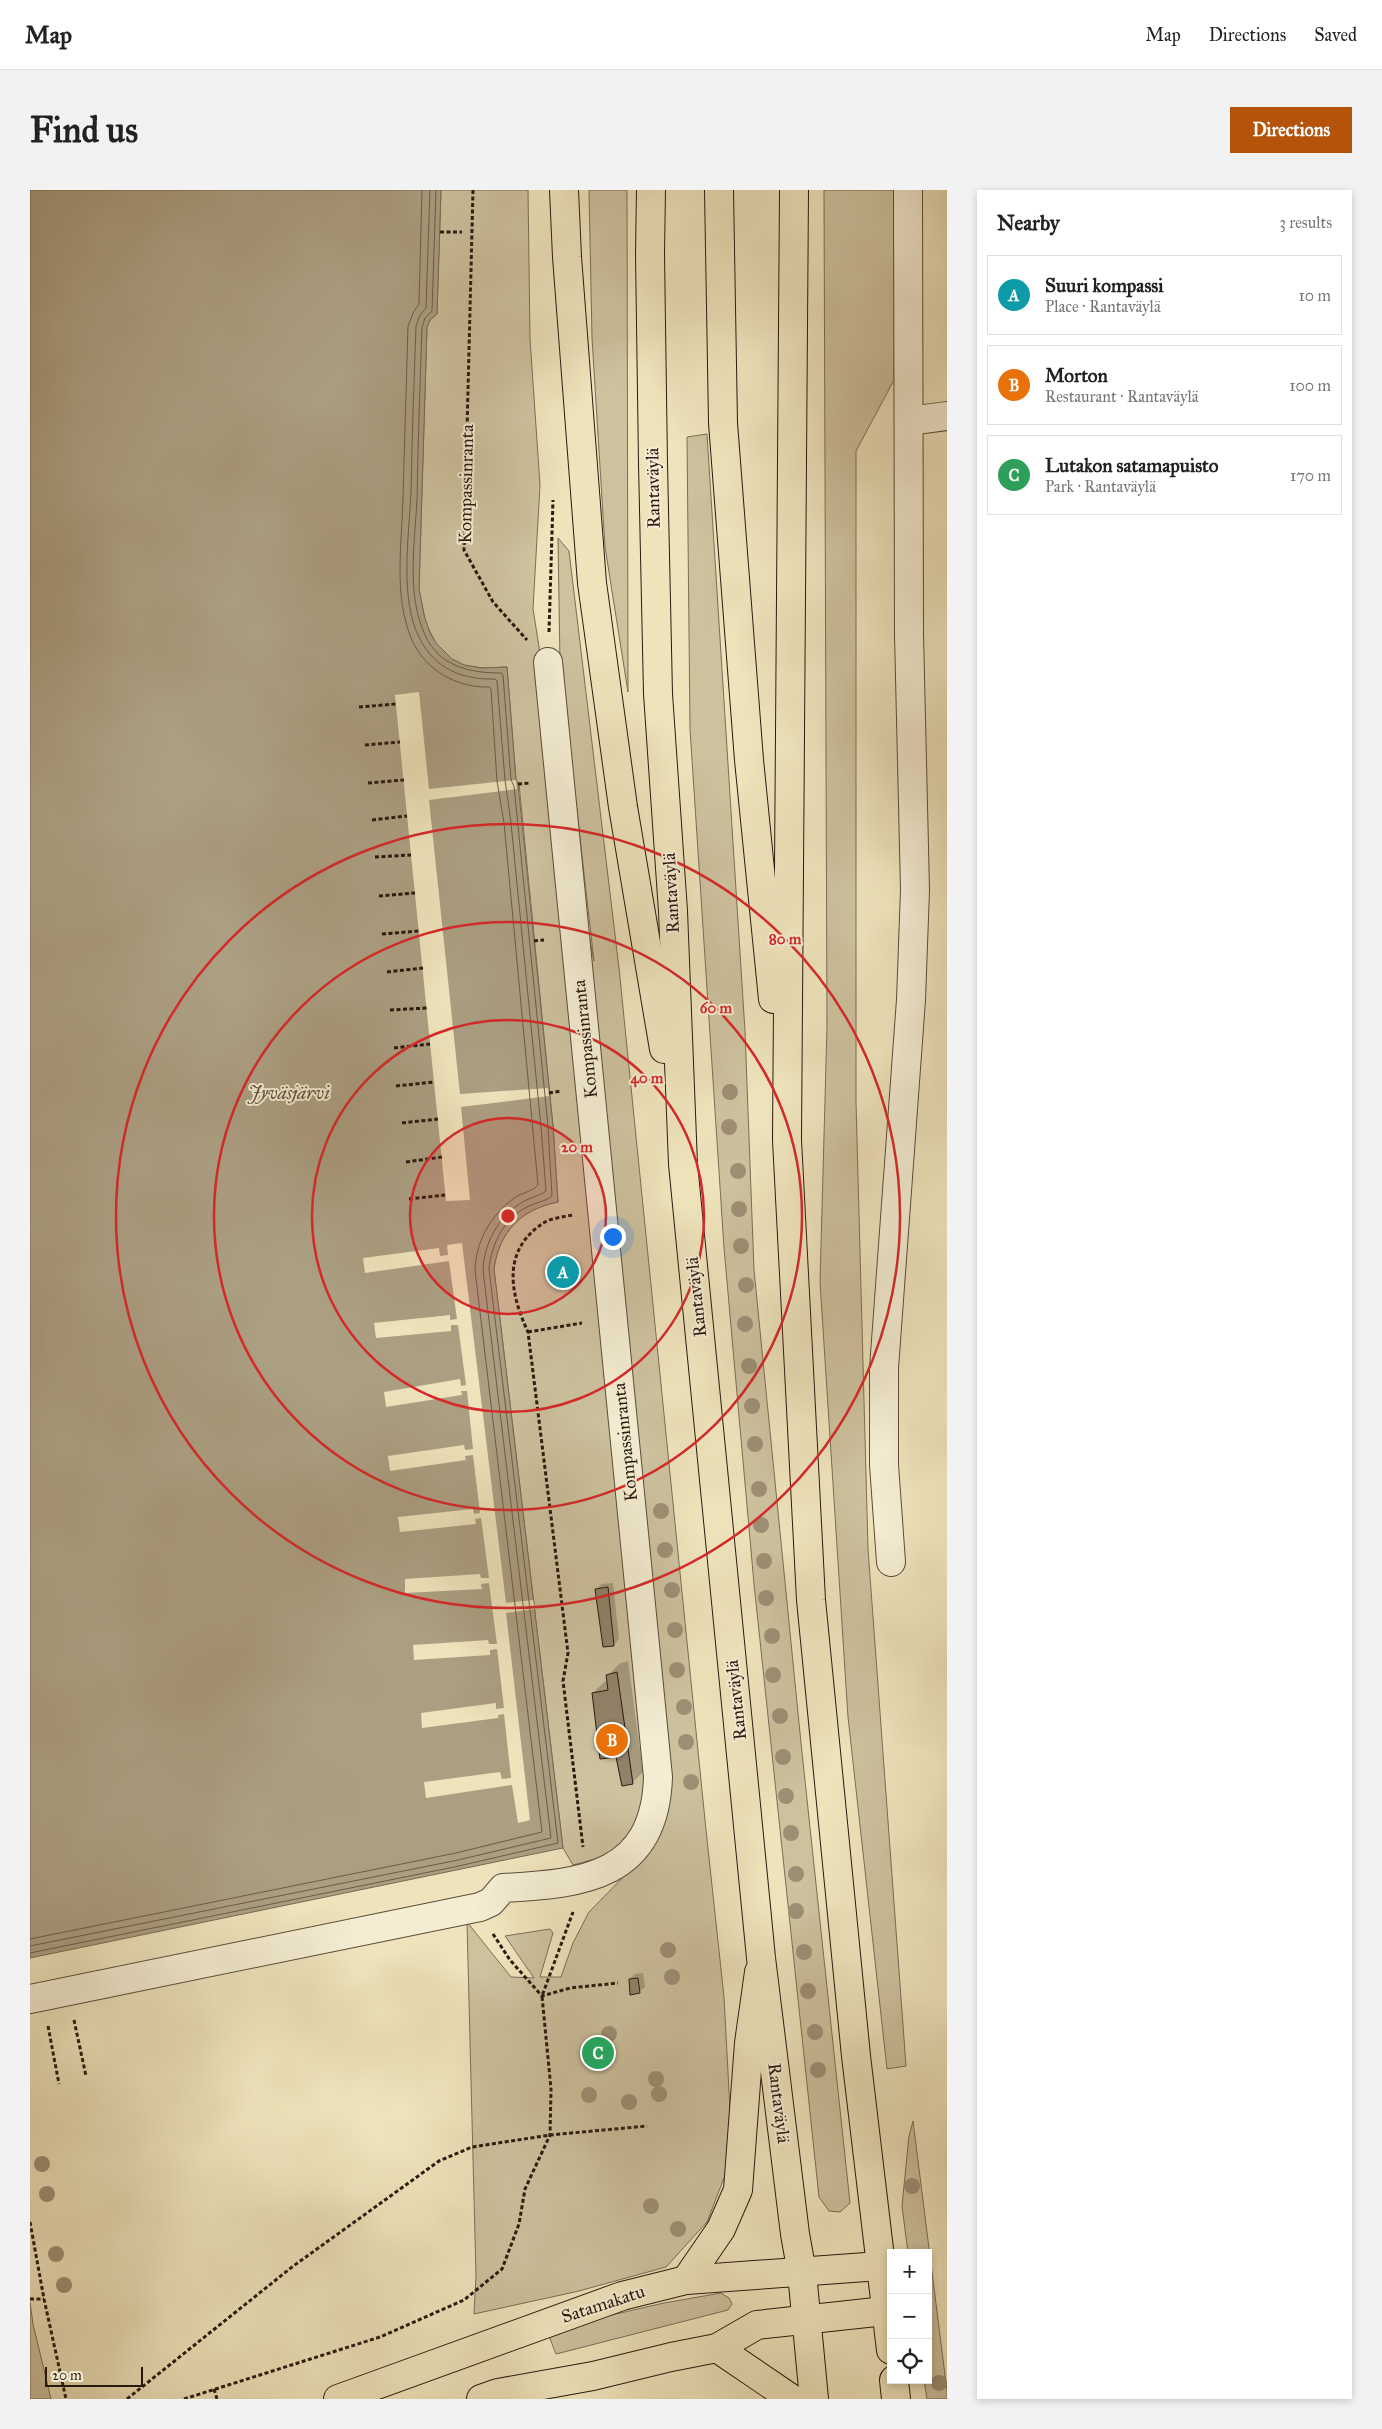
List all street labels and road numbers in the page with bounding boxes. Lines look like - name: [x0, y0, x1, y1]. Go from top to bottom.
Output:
- street label: Kompassinranta: [454, 424, 478, 544]
- street label: Rantaväylä: [641, 447, 665, 528]
- street label: Rantaväylä: [658, 852, 684, 934]
- street label: Kompassinranta: [568, 978, 602, 1099]
- street label: Rantaväylä: [681, 1255, 711, 1338]
- street label: Kompassinranta: [608, 1381, 642, 1502]
- street label: Rantaväylä: [721, 1658, 751, 1741]
- street label: Rantaväylä: [763, 2062, 795, 2145]
- street label: Satamakatu: [558, 2280, 648, 2328]

